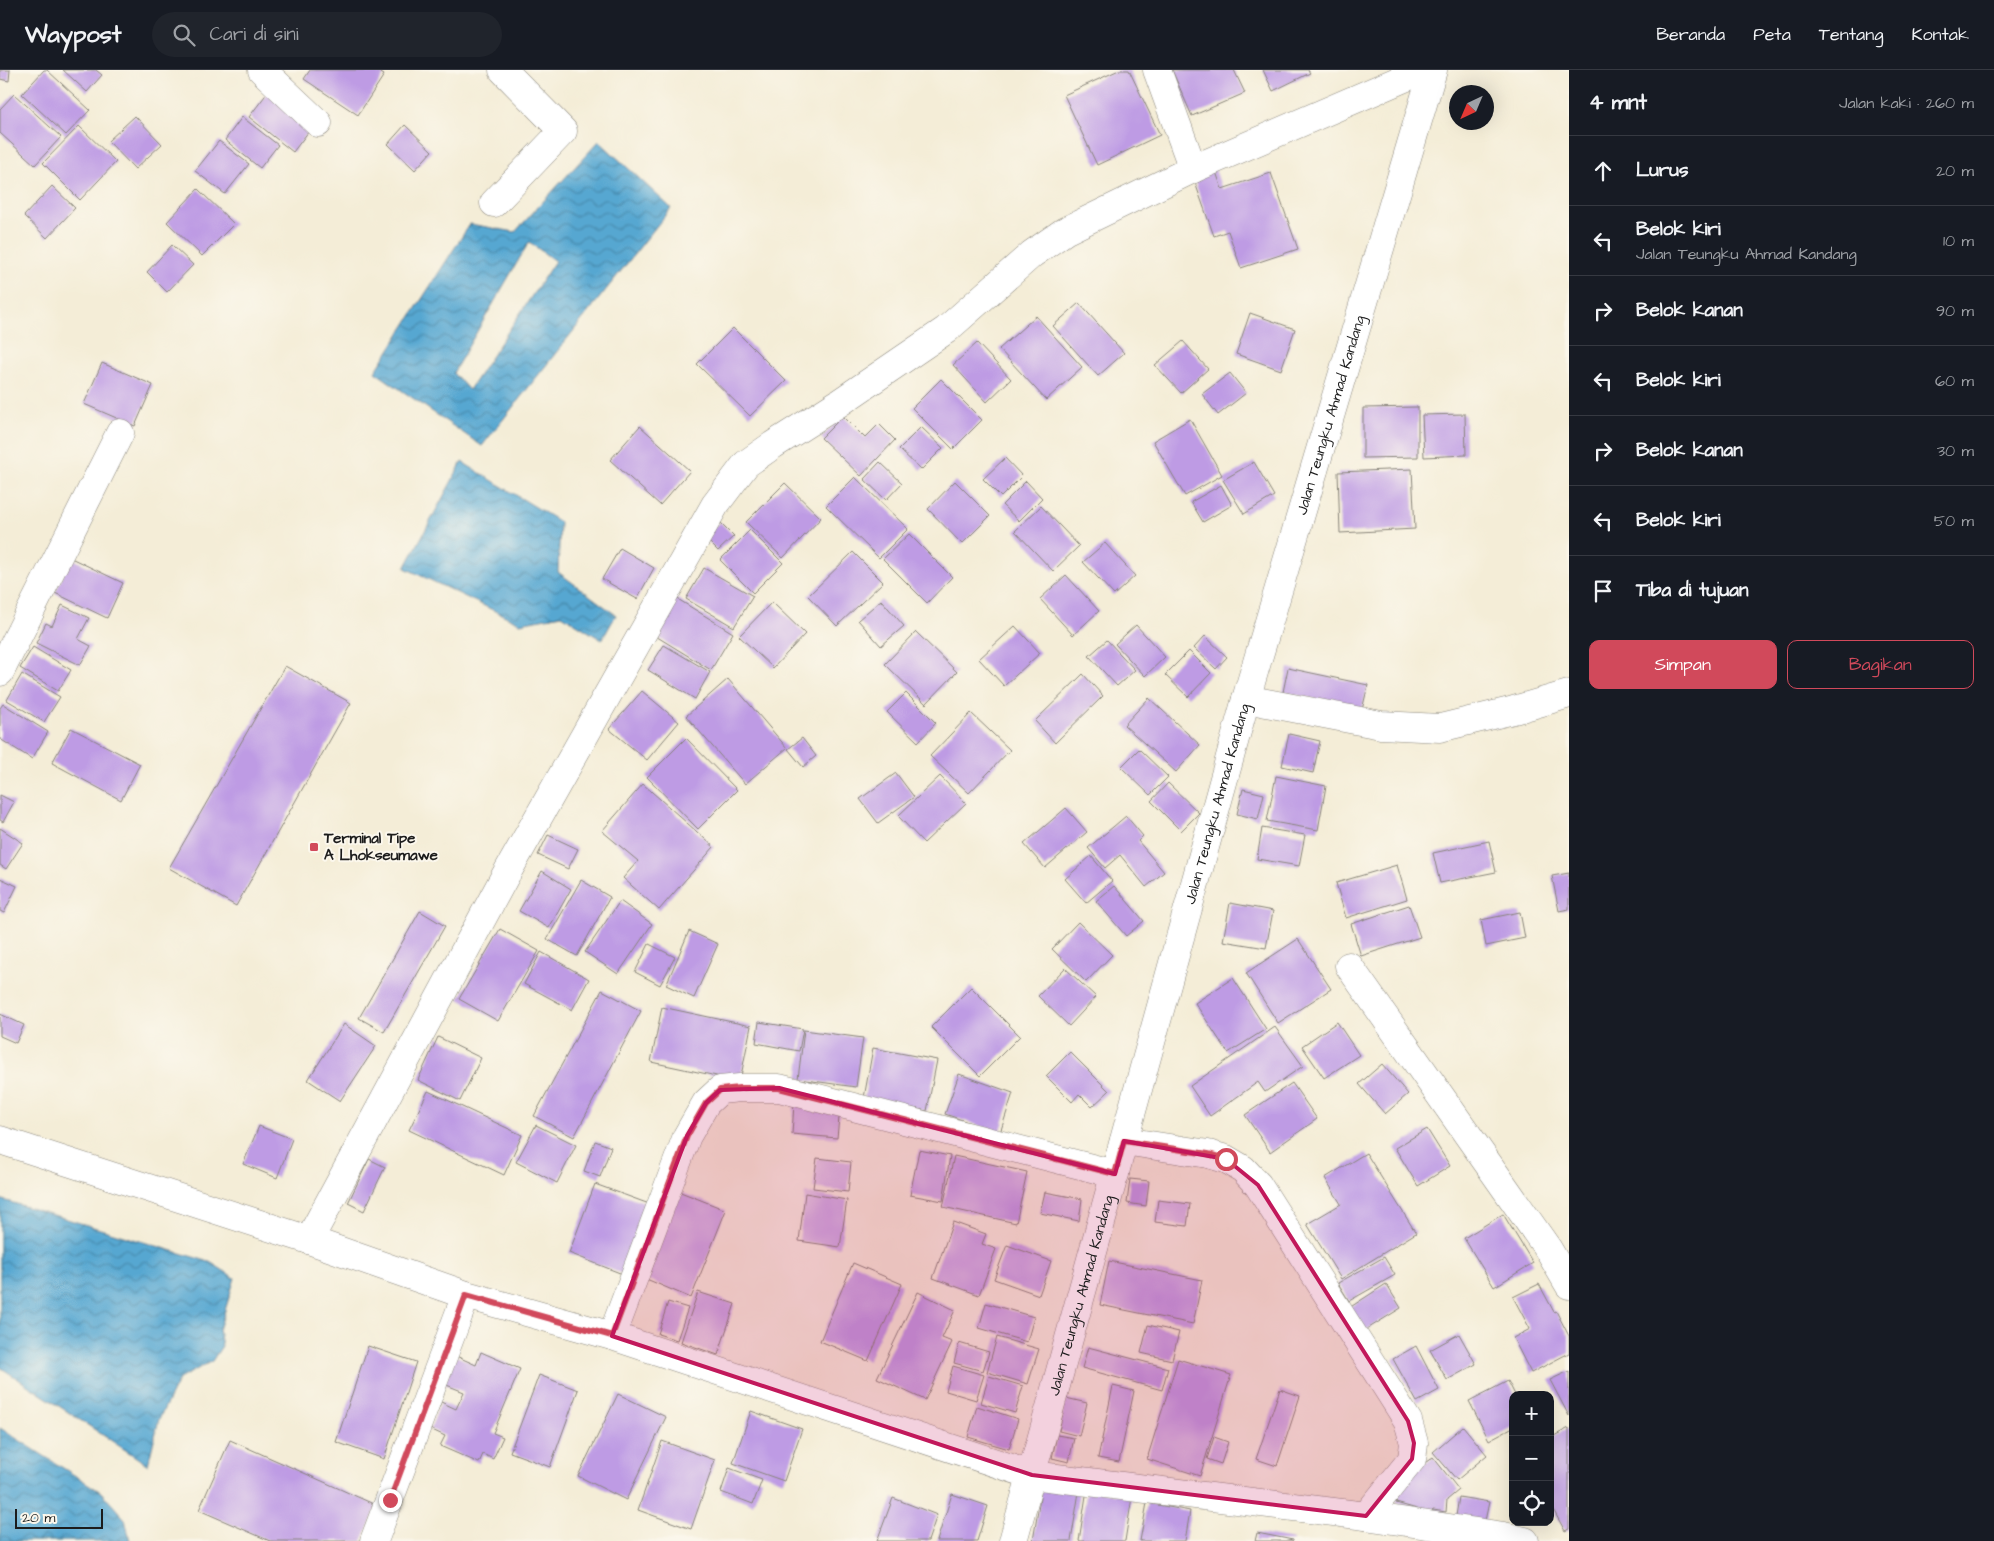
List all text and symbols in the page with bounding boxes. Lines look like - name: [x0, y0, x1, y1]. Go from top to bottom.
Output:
- search box: [152, 12, 502, 57]
- text: Waypost: [25, 18, 122, 52]
- icon: search: [170, 21, 198, 49]
- text: Cari di sini: [210, 21, 299, 48]
- text: Beranda: [1656, 22, 1725, 47]
- text: Peta: [1753, 22, 1791, 47]
- text: Tentang: [1819, 22, 1883, 47]
- text: Kontak: [1911, 22, 1969, 47]
- north arrow: [1449, 85, 1494, 130]
- text: 4 mnt: [1589, 88, 1647, 117]
- text: Jalan kaki · 260 m: [1839, 92, 1974, 114]
- icon: ahead: [1589, 157, 1617, 185]
- text: Lurus: [1636, 157, 1688, 184]
- text: 20 m: [1936, 160, 1974, 182]
- text: Belok kiri: [1636, 216, 1721, 243]
- icon: left: [1589, 227, 1617, 255]
- text: 10 m: [1943, 230, 1974, 252]
- text: Jalan Teungku Ahmad Kandang: [1636, 243, 1857, 265]
- icon: right: [1589, 297, 1617, 325]
- text: Belok kanan: [1636, 297, 1743, 324]
- text: 90 m: [1936, 300, 1974, 322]
- street label: Jalan Teungku Ahmad Kandang: [1291, 313, 1372, 517]
- icon: left: [1589, 367, 1617, 395]
- text: Belok kiri: [1636, 367, 1721, 394]
- text: 60 m: [1935, 370, 1974, 392]
- icon: right: [1589, 437, 1617, 465]
- text: Belok kanan: [1636, 437, 1743, 464]
- text: 30 m: [1937, 440, 1974, 462]
- icon: left: [1589, 507, 1617, 535]
- text: Belok kiri: [1636, 507, 1721, 534]
- text: 50 m: [1934, 510, 1974, 532]
- icon: arrive: [1589, 577, 1617, 605]
- text: Tiba di tujuan: [1636, 577, 1748, 604]
- button: Simpan: [1589, 640, 1777, 689]
- button: Bagikan: [1787, 640, 1974, 689]
- street label: Jalan Teungku Ahmad Kandang: [1180, 701, 1256, 906]
- place label: Terminal Tipe A Lhokseumawe: [323, 828, 438, 866]
- marker: Terminal Tipe A Lhokseumawe: [308, 841, 320, 853]
- route start: [1215, 1148, 1238, 1171]
- street label: Jalan Teungku Ahmad Kandang: [1044, 1192, 1120, 1398]
- map controls: [1509, 1391, 1554, 1526]
- button: +: [1509, 1391, 1554, 1436]
- button: −: [1509, 1436, 1554, 1481]
- button: locate: [1509, 1481, 1554, 1526]
- route end: [379, 1489, 402, 1512]
- scale bar: [15, 1506, 102, 1529]
- text: 20 m: [22, 1508, 55, 1528]

